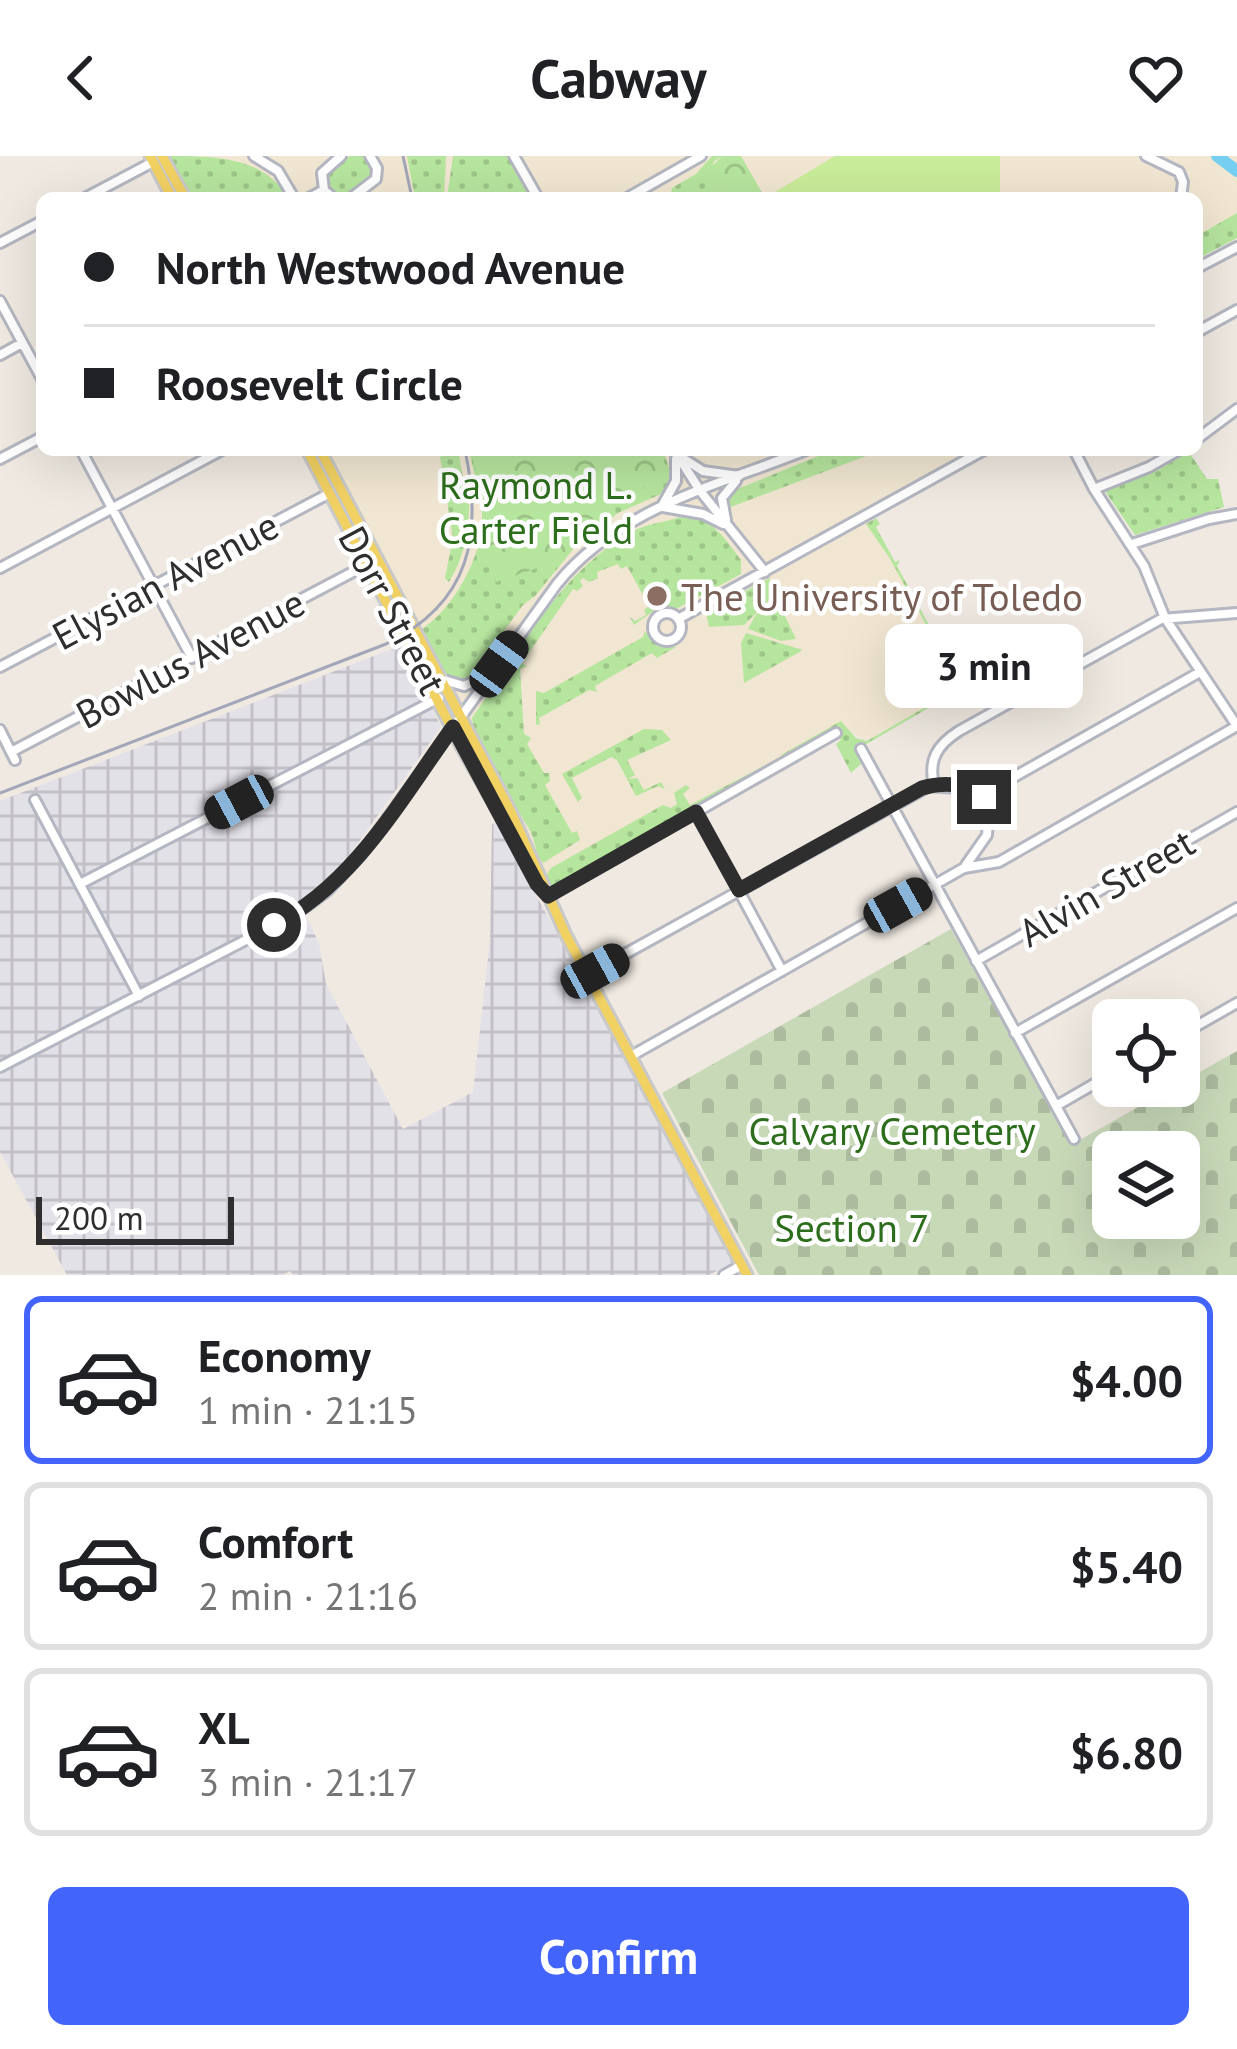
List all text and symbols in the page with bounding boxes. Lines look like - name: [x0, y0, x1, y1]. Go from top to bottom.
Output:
- text: Cabway: [530, 43, 707, 113]
- icon: back: [48, 45, 114, 111]
- icon: heart: [1123, 45, 1189, 111]
- text: North Westwood Avenue: [156, 238, 625, 296]
- text: Roosevelt Circle: [156, 354, 463, 412]
- park label: Raymond L. Carter Field: [439, 459, 633, 555]
- street label: Elysian Avenue: [43, 499, 287, 661]
- street label: Dorr Street: [328, 517, 458, 703]
- place label: The University of Toledo: [681, 571, 1083, 622]
- street label: Bowlus Avenue: [67, 576, 313, 740]
- marker: The University of Toledo: [644, 583, 670, 609]
- callout: 3 min: [885, 623, 1083, 707]
- car: [463, 624, 535, 704]
- text: 3 min: [936, 640, 1032, 691]
- car: [199, 769, 279, 835]
- route end: [957, 770, 1011, 824]
- street label: Alvin Street: [1009, 816, 1203, 958]
- car: [858, 872, 938, 938]
- route start: [247, 898, 301, 952]
- car: [555, 938, 635, 1004]
- map controls: [1092, 999, 1200, 1239]
- button: locate: [1092, 999, 1200, 1107]
- park label: Calvary Cemetery: [748, 1105, 1036, 1156]
- button: layers: [1092, 1131, 1200, 1239]
- scale bar: [36, 1191, 234, 1244]
- text: 200 m: [54, 1196, 144, 1239]
- park label: Section 7: [774, 1202, 930, 1253]
- icon: car: [54, 1326, 162, 1434]
- text: Economy: [198, 1326, 371, 1384]
- text: $4.00: [1070, 1351, 1183, 1409]
- text: 1 min · 21:15: [198, 1384, 418, 1435]
- icon: car: [54, 1512, 162, 1620]
- text: Comfort: [198, 1512, 353, 1570]
- text: $5.40: [1070, 1537, 1183, 1595]
- text: 2 min · 21:16: [198, 1570, 418, 1621]
- icon: car: [54, 1698, 162, 1806]
- text: XL: [198, 1698, 250, 1756]
- text: $6.80: [1070, 1723, 1183, 1781]
- text: 3 min · 21:17: [198, 1756, 418, 1807]
- button: Confirm: [48, 1887, 1189, 2025]

